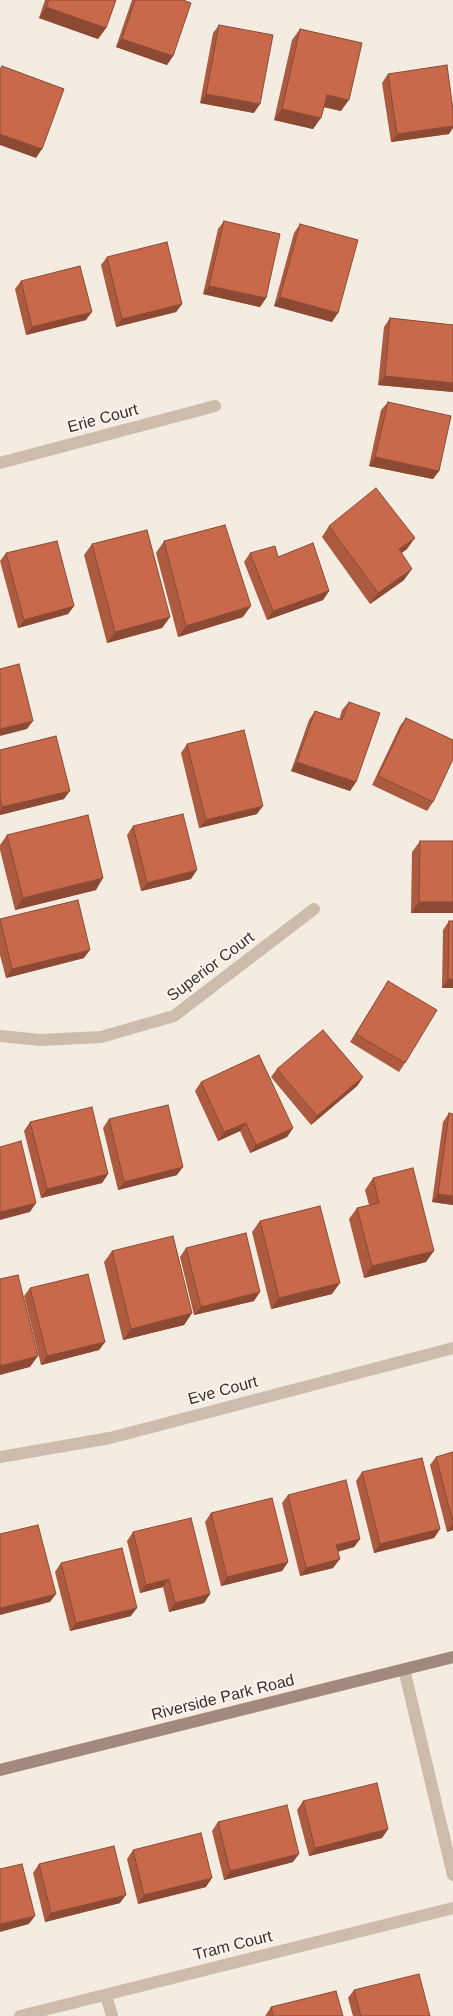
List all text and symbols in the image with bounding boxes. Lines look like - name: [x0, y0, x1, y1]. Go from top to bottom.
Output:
- street label: Erie Court: [66, 400, 140, 438]
- street label: Superior Court: [164, 928, 258, 1006]
- street label: Eve Court: [186, 1373, 260, 1409]
- street label: Riverside Park Road: [149, 1671, 297, 1725]
- street label: Tram Court: [192, 1927, 274, 1965]

